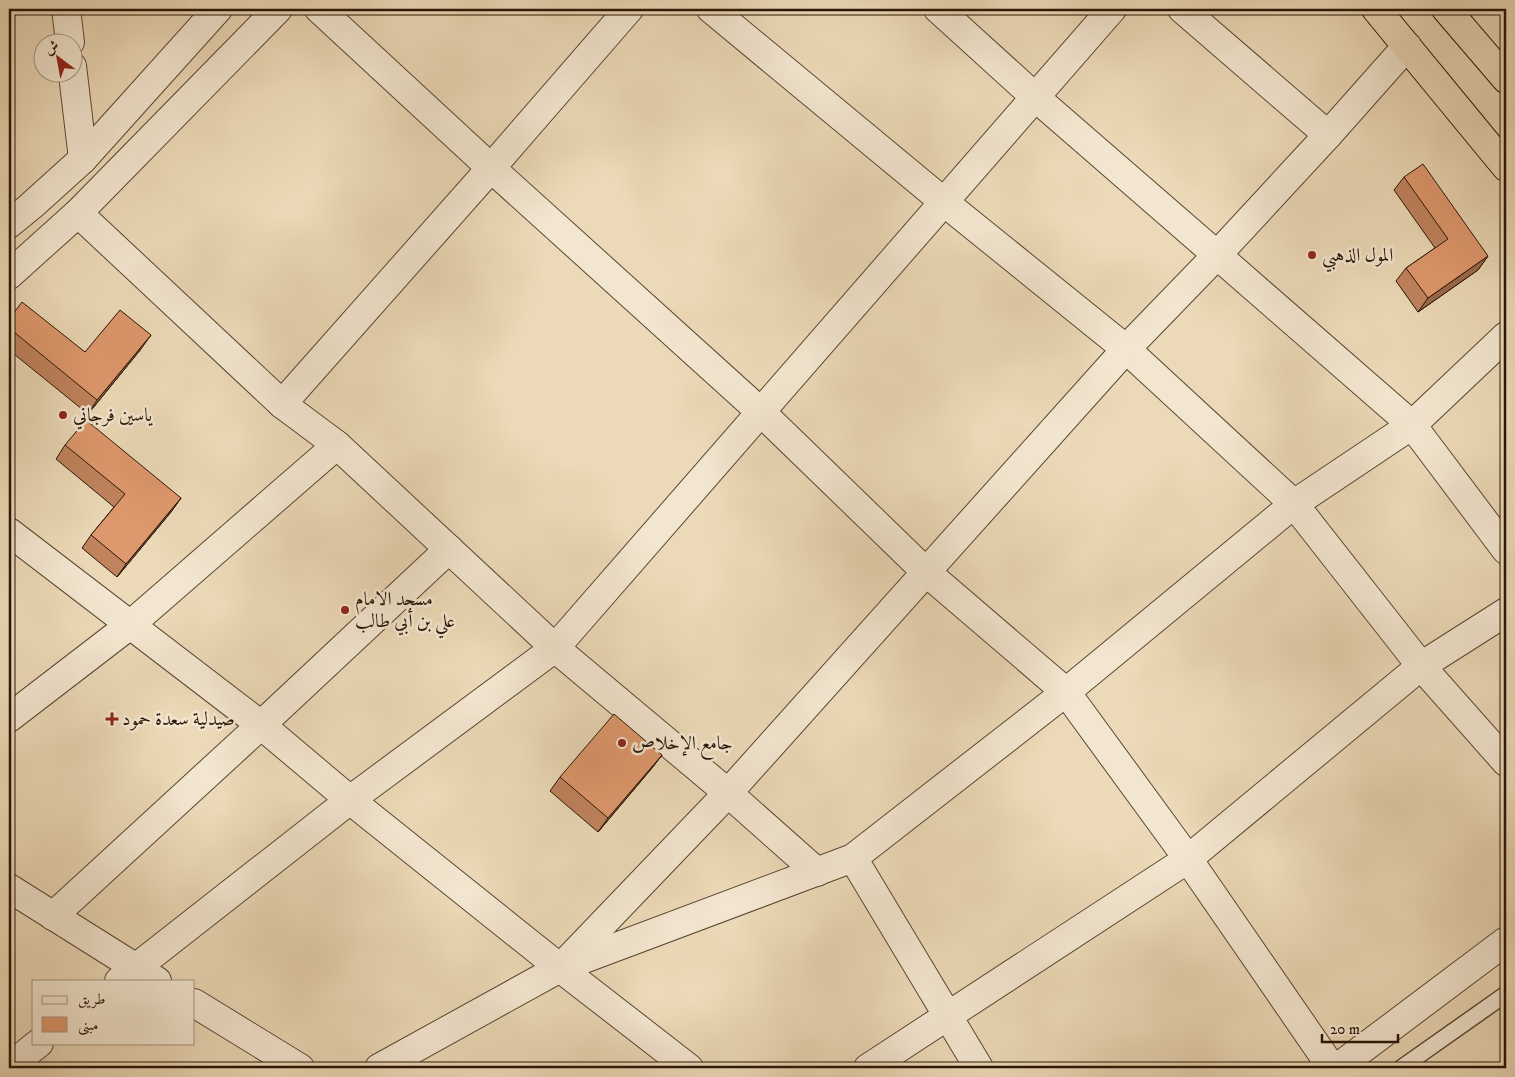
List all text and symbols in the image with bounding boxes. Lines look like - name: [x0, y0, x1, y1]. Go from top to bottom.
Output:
- north arrow: [32, 32, 82, 82]
- text: ش: [41, 36, 62, 59]
- place label: المول الذهبي: [1322, 244, 1393, 273]
- marker: المول الذهبي: [1306, 249, 1318, 261]
- place label: ياسين فرجاني: [73, 404, 154, 430]
- marker: ياسين فرجاني: [57, 409, 69, 421]
- place label: مسجد الامام علي بن أبي طالب: [355, 588, 455, 639]
- marker: مسجد الامام علي بن أبي طالب: [339, 604, 351, 616]
- place label: صيدلية سعدة حمود: [122, 708, 235, 731]
- marker: صيدلية سعدة حمود: [106, 713, 118, 725]
- place label: جامع الإخلاص: [632, 732, 733, 760]
- marker: جامع الإخلاص: [616, 737, 628, 749]
- legend: [32, 980, 195, 1044]
- text: طريق: [78, 990, 105, 1009]
- scale bar: [1322, 1012, 1399, 1044]
- text: مبنى: [78, 1016, 98, 1036]
- text: 20 m: [1330, 1020, 1360, 1039]

